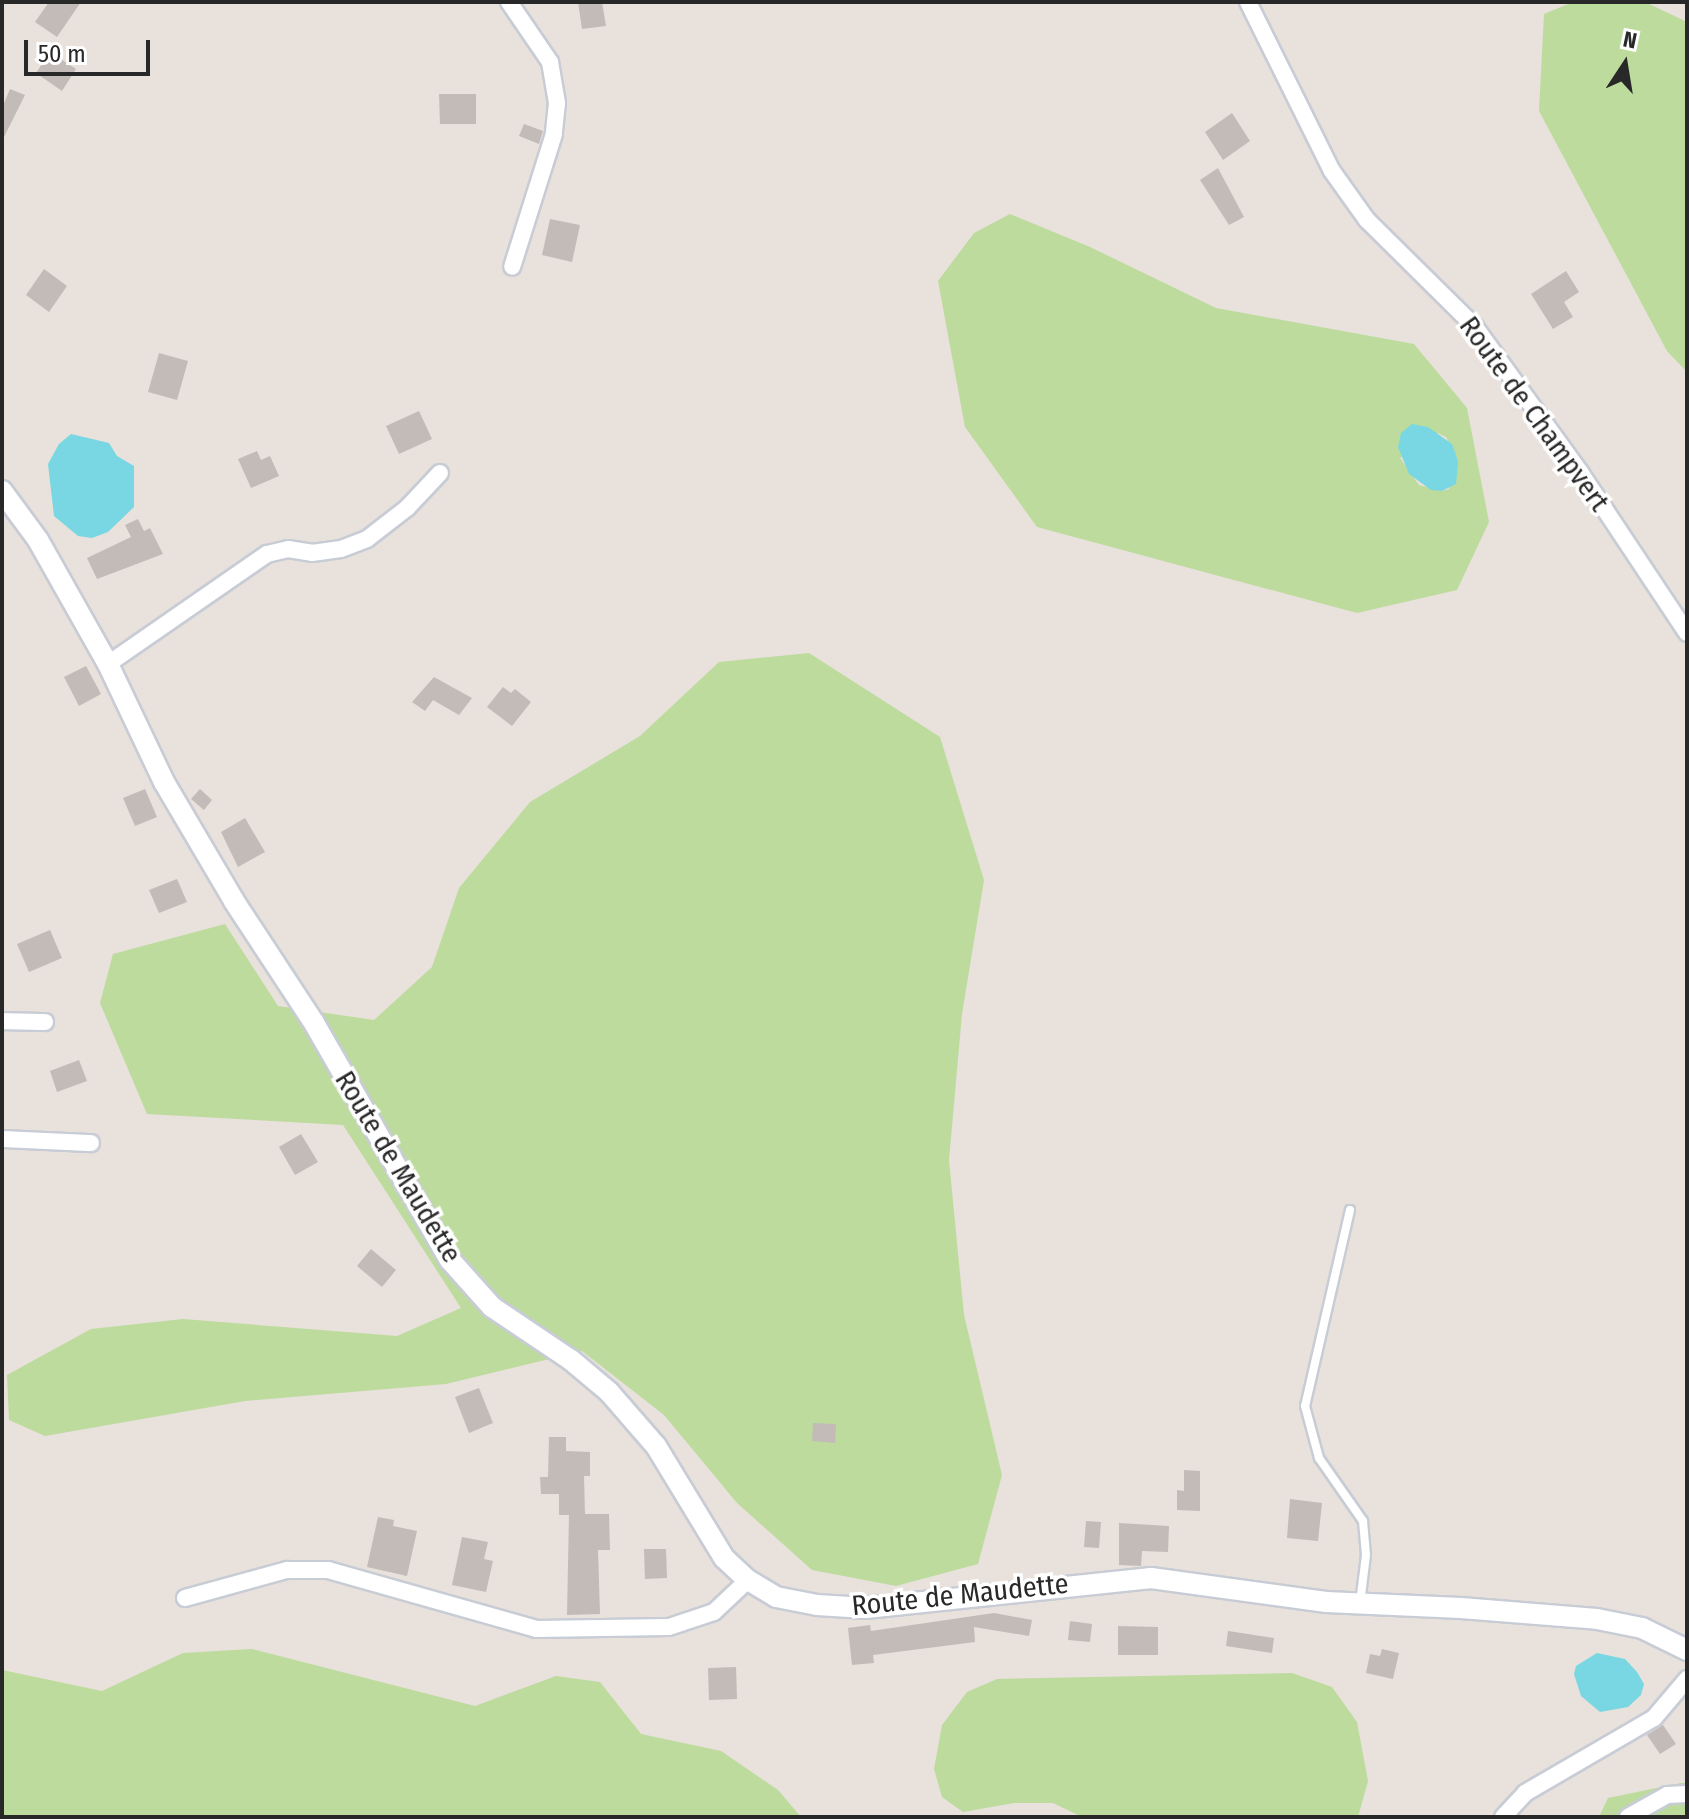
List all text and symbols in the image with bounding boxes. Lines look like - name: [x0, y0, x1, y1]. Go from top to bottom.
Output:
- scale bar: [28, 24, 154, 74]
- north arrow: [1585, 24, 1665, 104]
- text: N: [1621, 25, 1639, 55]
- text: 50 m: [38, 40, 86, 68]
- street label: Route de Champvert: [1452, 310, 1616, 518]
- street label: Route de Maudette: [328, 1065, 468, 1269]
- street label: Route de Maudette: [850, 1567, 1070, 1623]

